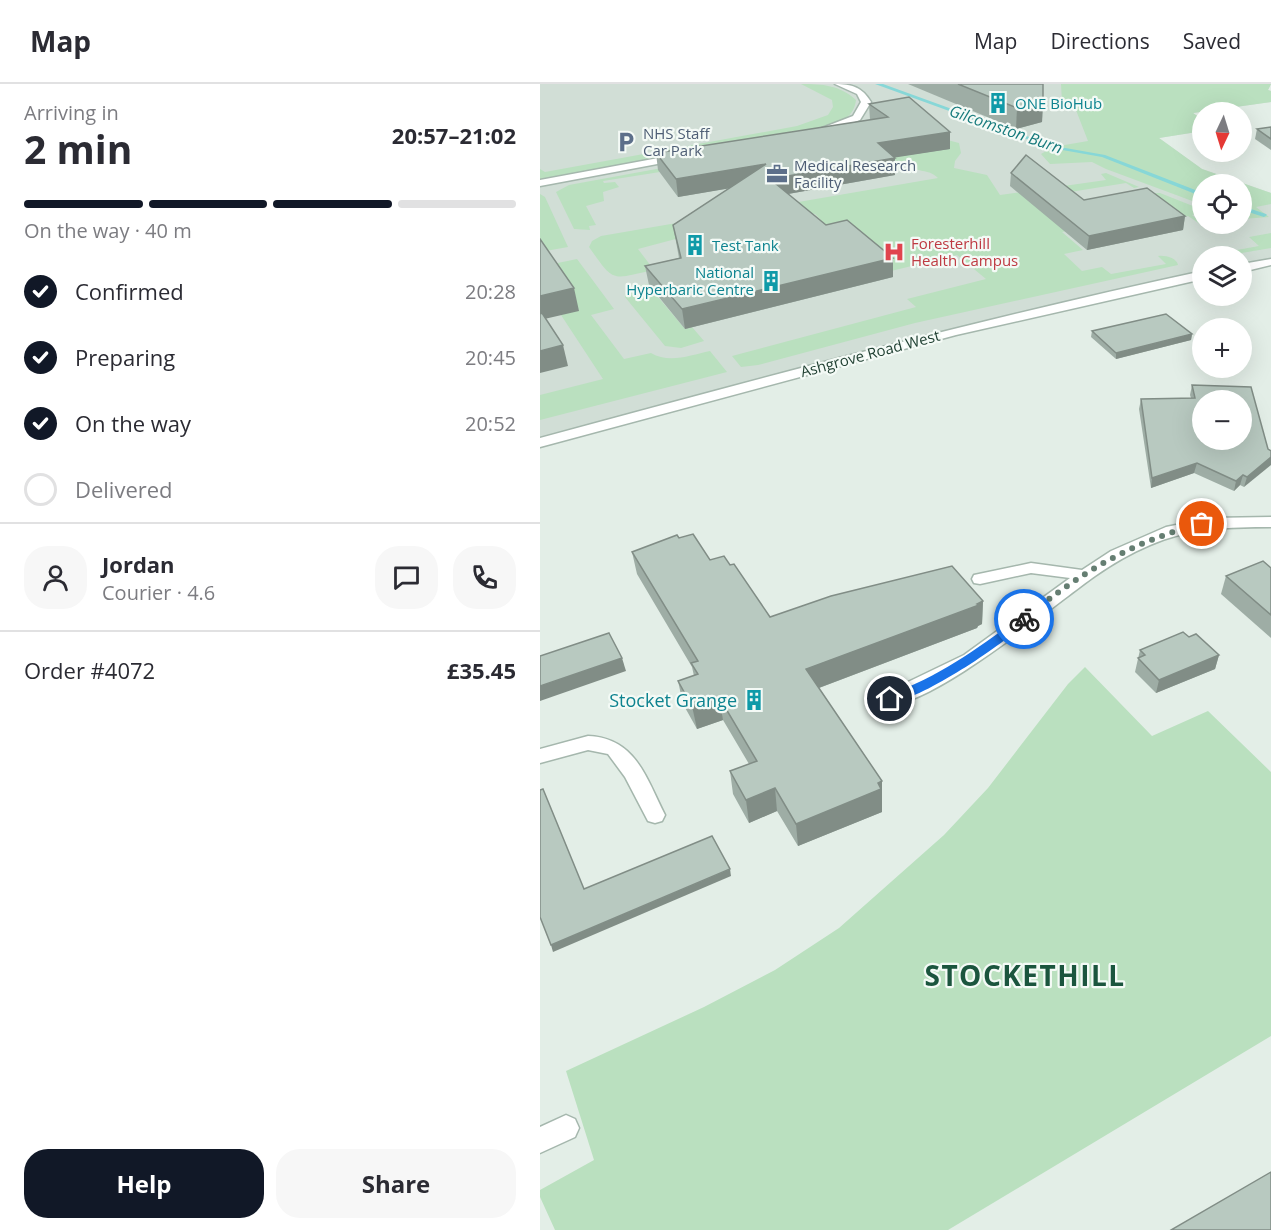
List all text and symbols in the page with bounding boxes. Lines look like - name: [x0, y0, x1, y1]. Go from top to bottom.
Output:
- text: Map: [30, 22, 91, 60]
- text: Map: [974, 27, 1017, 55]
- text: Directions: [1050, 27, 1150, 55]
- text: Saved: [1183, 27, 1241, 55]
- building icon: ONE BioHub: [986, 91, 1010, 115]
- place label: ONE BioHub: [1015, 93, 1102, 113]
- text: Arriving in: [24, 99, 119, 126]
- water label: Gilcomston Burn: [947, 99, 1065, 159]
- north arrow: [1192, 102, 1252, 162]
- map controls: [1192, 102, 1252, 450]
- text: 20:57–21:02: [392, 120, 516, 150]
- text: 2 min: [24, 122, 132, 175]
- place label: NHS Staff Car Park: [643, 123, 710, 160]
- parking icon: NHS Staff Car Park: [614, 130, 638, 154]
- place label: Medical Research Facility: [794, 155, 916, 192]
- office icon: Medical Research Facility: [765, 162, 789, 186]
- button: locate: [1192, 174, 1252, 234]
- text: On the way · 40 m: [24, 217, 192, 244]
- building icon: Test Tank: [683, 233, 707, 257]
- place label: Foresterhill Health Campus: [911, 233, 1018, 270]
- place label: Test Tank: [712, 235, 779, 255]
- hospital icon: Foresterhill Health Campus: [882, 240, 906, 264]
- button: layers: [1192, 246, 1252, 306]
- place label: National Hyperbaric Centre: [626, 262, 754, 299]
- building icon: National Hyperbaric Centre: [759, 269, 783, 293]
- icon: check: [24, 275, 57, 308]
- text: Confirmed: [75, 276, 184, 306]
- text: 20:28: [465, 278, 516, 305]
- button: +: [1192, 318, 1252, 378]
- street label: Ashgrove Road West: [798, 325, 942, 381]
- icon: check: [24, 341, 57, 374]
- text: Preparing: [75, 342, 175, 372]
- text: 20:45: [465, 344, 516, 371]
- button: −: [1192, 390, 1252, 450]
- icon: check: [24, 407, 57, 440]
- text: On the way: [75, 408, 191, 438]
- text: 20:52: [465, 410, 516, 437]
- text: Delivered: [75, 474, 173, 504]
- pin: [1176, 498, 1227, 549]
- icon: bag: [1185, 507, 1218, 540]
- button: person: [24, 546, 87, 609]
- button: chat: [375, 546, 438, 609]
- button: phone: [453, 546, 516, 609]
- text: Jordan: [102, 549, 175, 579]
- text: Courier · 4.6: [102, 579, 215, 606]
- courier: [994, 589, 1054, 649]
- icon: bike: [1008, 603, 1041, 636]
- text: Order #4072: [24, 655, 155, 685]
- text: £35.45: [447, 655, 516, 685]
- pin: [864, 673, 915, 724]
- icon: home: [873, 682, 906, 715]
- place label: Stocket Grange: [609, 688, 737, 712]
- building icon: Stocket Grange: [742, 688, 766, 712]
- district label: STOCKETHILL: [924, 956, 1126, 994]
- button: Help: [24, 1149, 264, 1218]
- button: Share: [276, 1149, 516, 1218]

